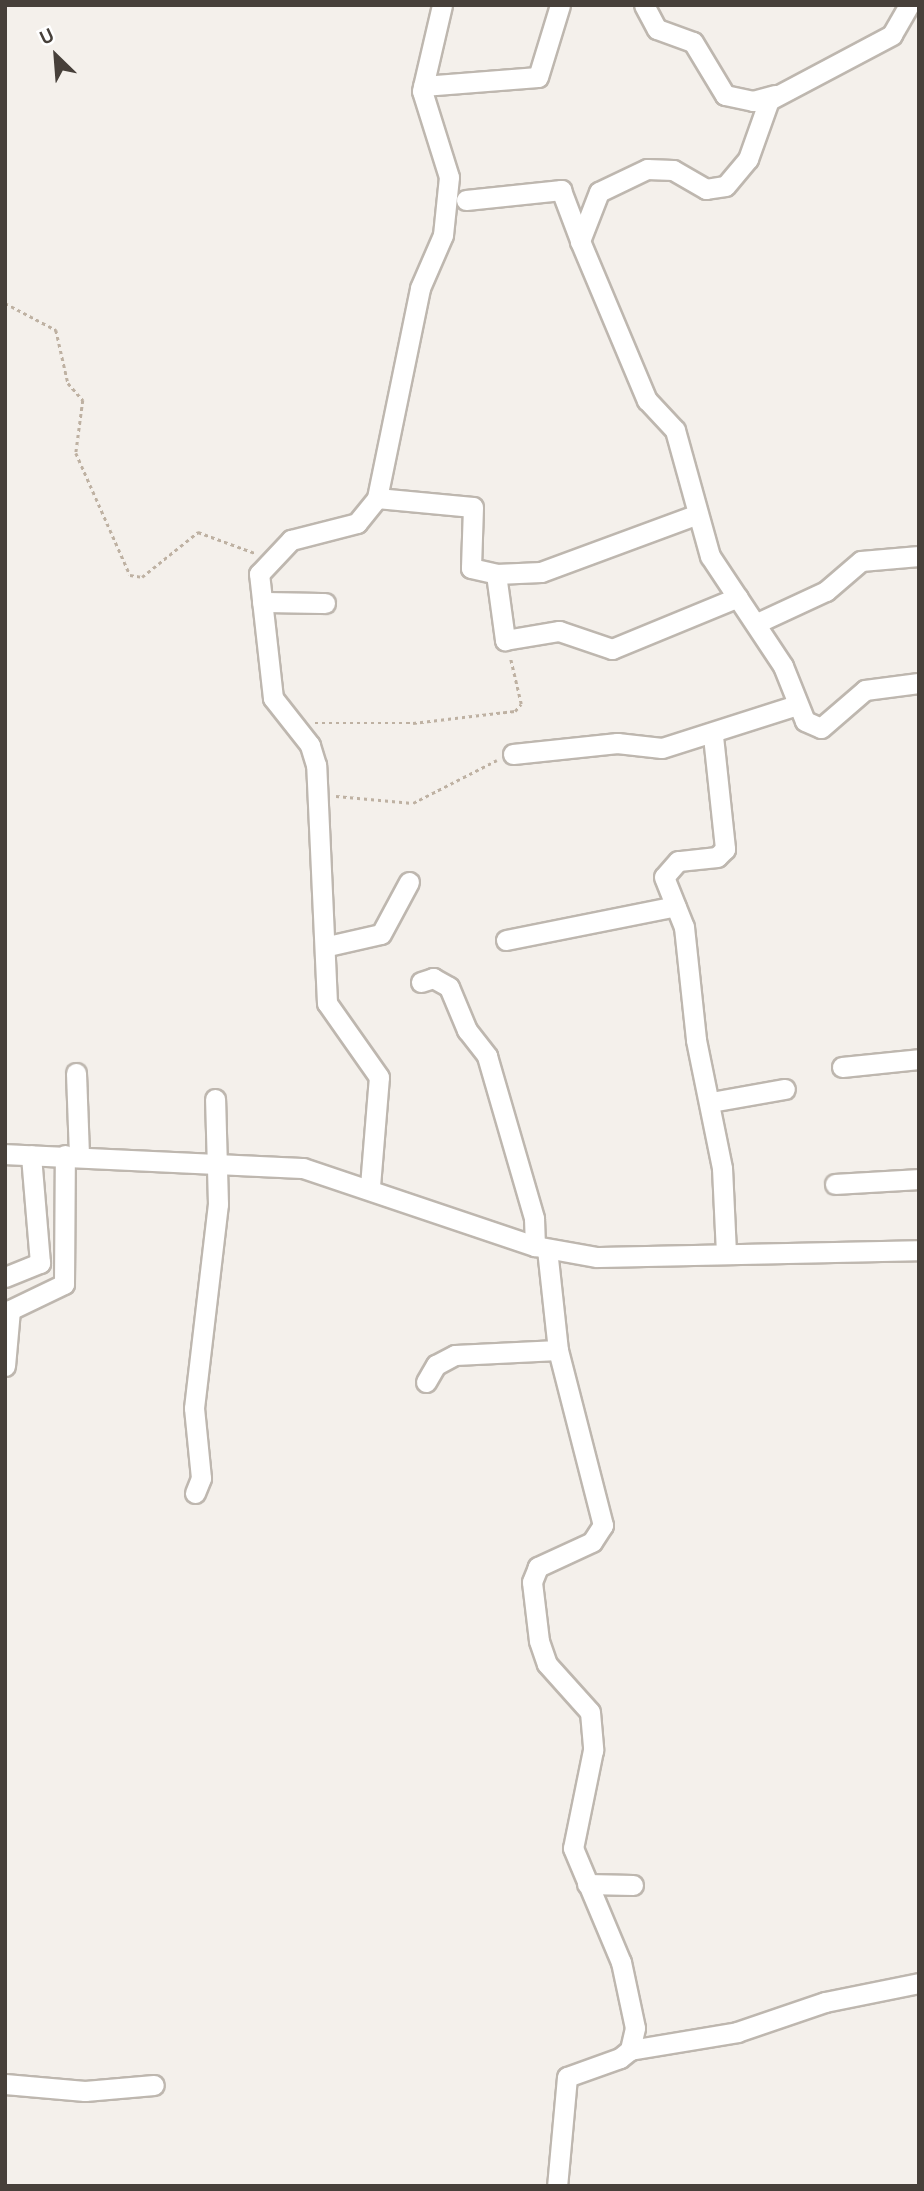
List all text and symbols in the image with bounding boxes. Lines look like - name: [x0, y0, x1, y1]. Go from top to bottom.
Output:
- north arrow: [21, 21, 91, 91]
- text: U: [36, 22, 58, 51]

